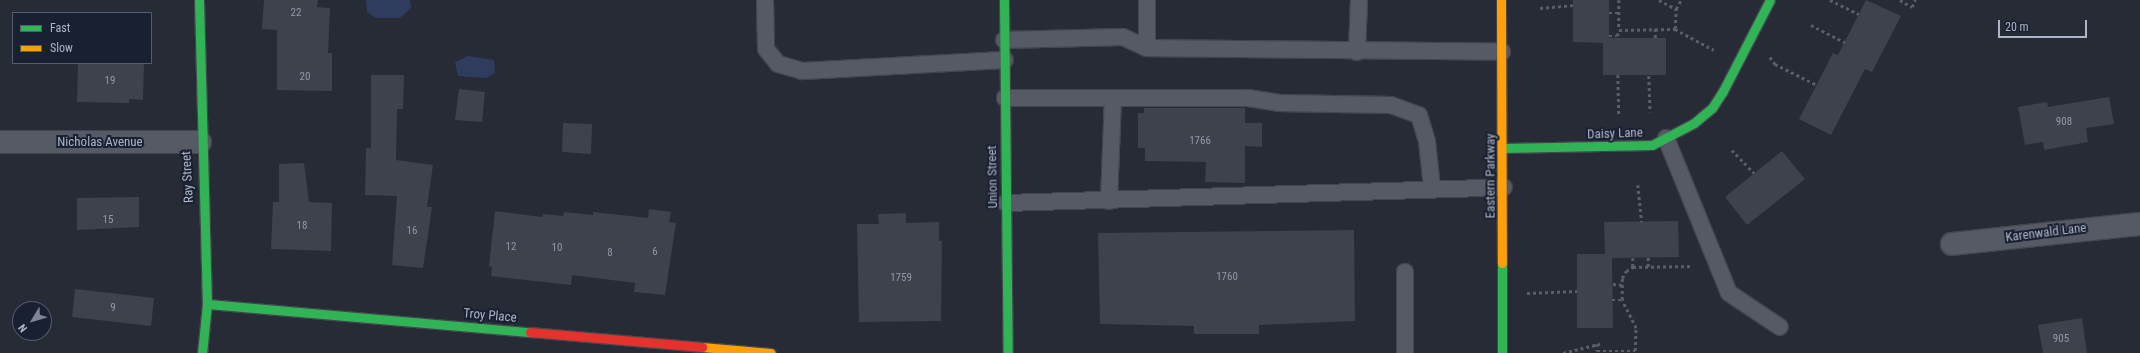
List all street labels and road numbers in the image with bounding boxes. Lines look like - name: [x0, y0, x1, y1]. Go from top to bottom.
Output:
- street label: Daisy Lane: [1587, 125, 1643, 143]
- street label: Nicholas Avenue: [57, 134, 143, 150]
- street label: Eastern Parkway: [1483, 134, 1499, 218]
- street label: Union Street: [985, 145, 1001, 209]
- street label: Ray Street: [179, 151, 197, 203]
- street label: Karenwald Lane: [2005, 220, 2087, 246]
- street label: Troy Place: [463, 306, 517, 326]

